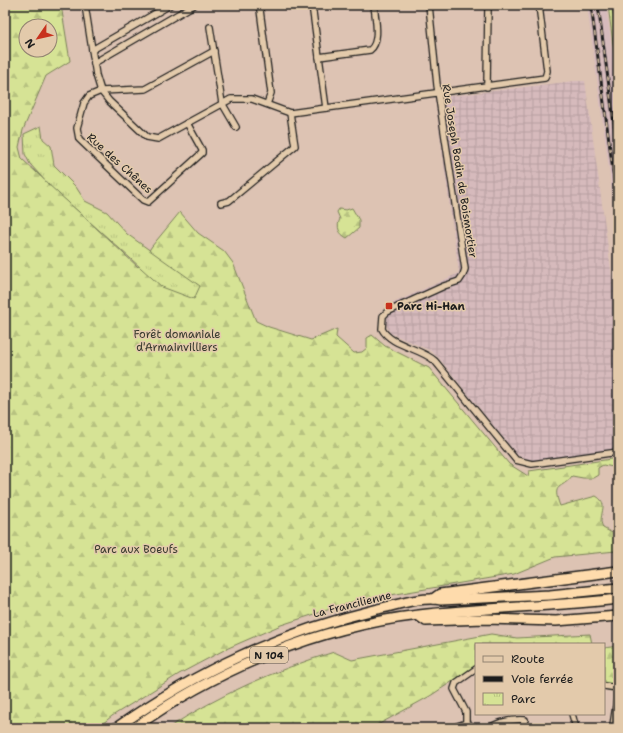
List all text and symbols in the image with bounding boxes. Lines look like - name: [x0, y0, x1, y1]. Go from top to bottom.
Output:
- north arrow: [18, 18, 58, 58]
- text: N: [21, 35, 39, 51]
- street label: Rue Joseph Bodin de Boismortier: [438, 83, 481, 259]
- street label: Rue des Chênes: [84, 130, 156, 197]
- place label: Parc Hi-Han: [397, 299, 466, 314]
- marker: Parc Hi-Han: [384, 301, 394, 311]
- park label: Forêt domaniale d'Armainvilliers: [133, 327, 221, 355]
- park label: Parc aux Boeufs: [94, 542, 178, 557]
- street label: La Francilienne: [311, 587, 393, 621]
- legend: [475, 643, 605, 715]
- road number: N 104: [250, 647, 288, 663]
- text: Route: [511, 651, 545, 667]
- text: Voie ferrée: [511, 671, 574, 687]
- text: Parc: [511, 691, 536, 707]

